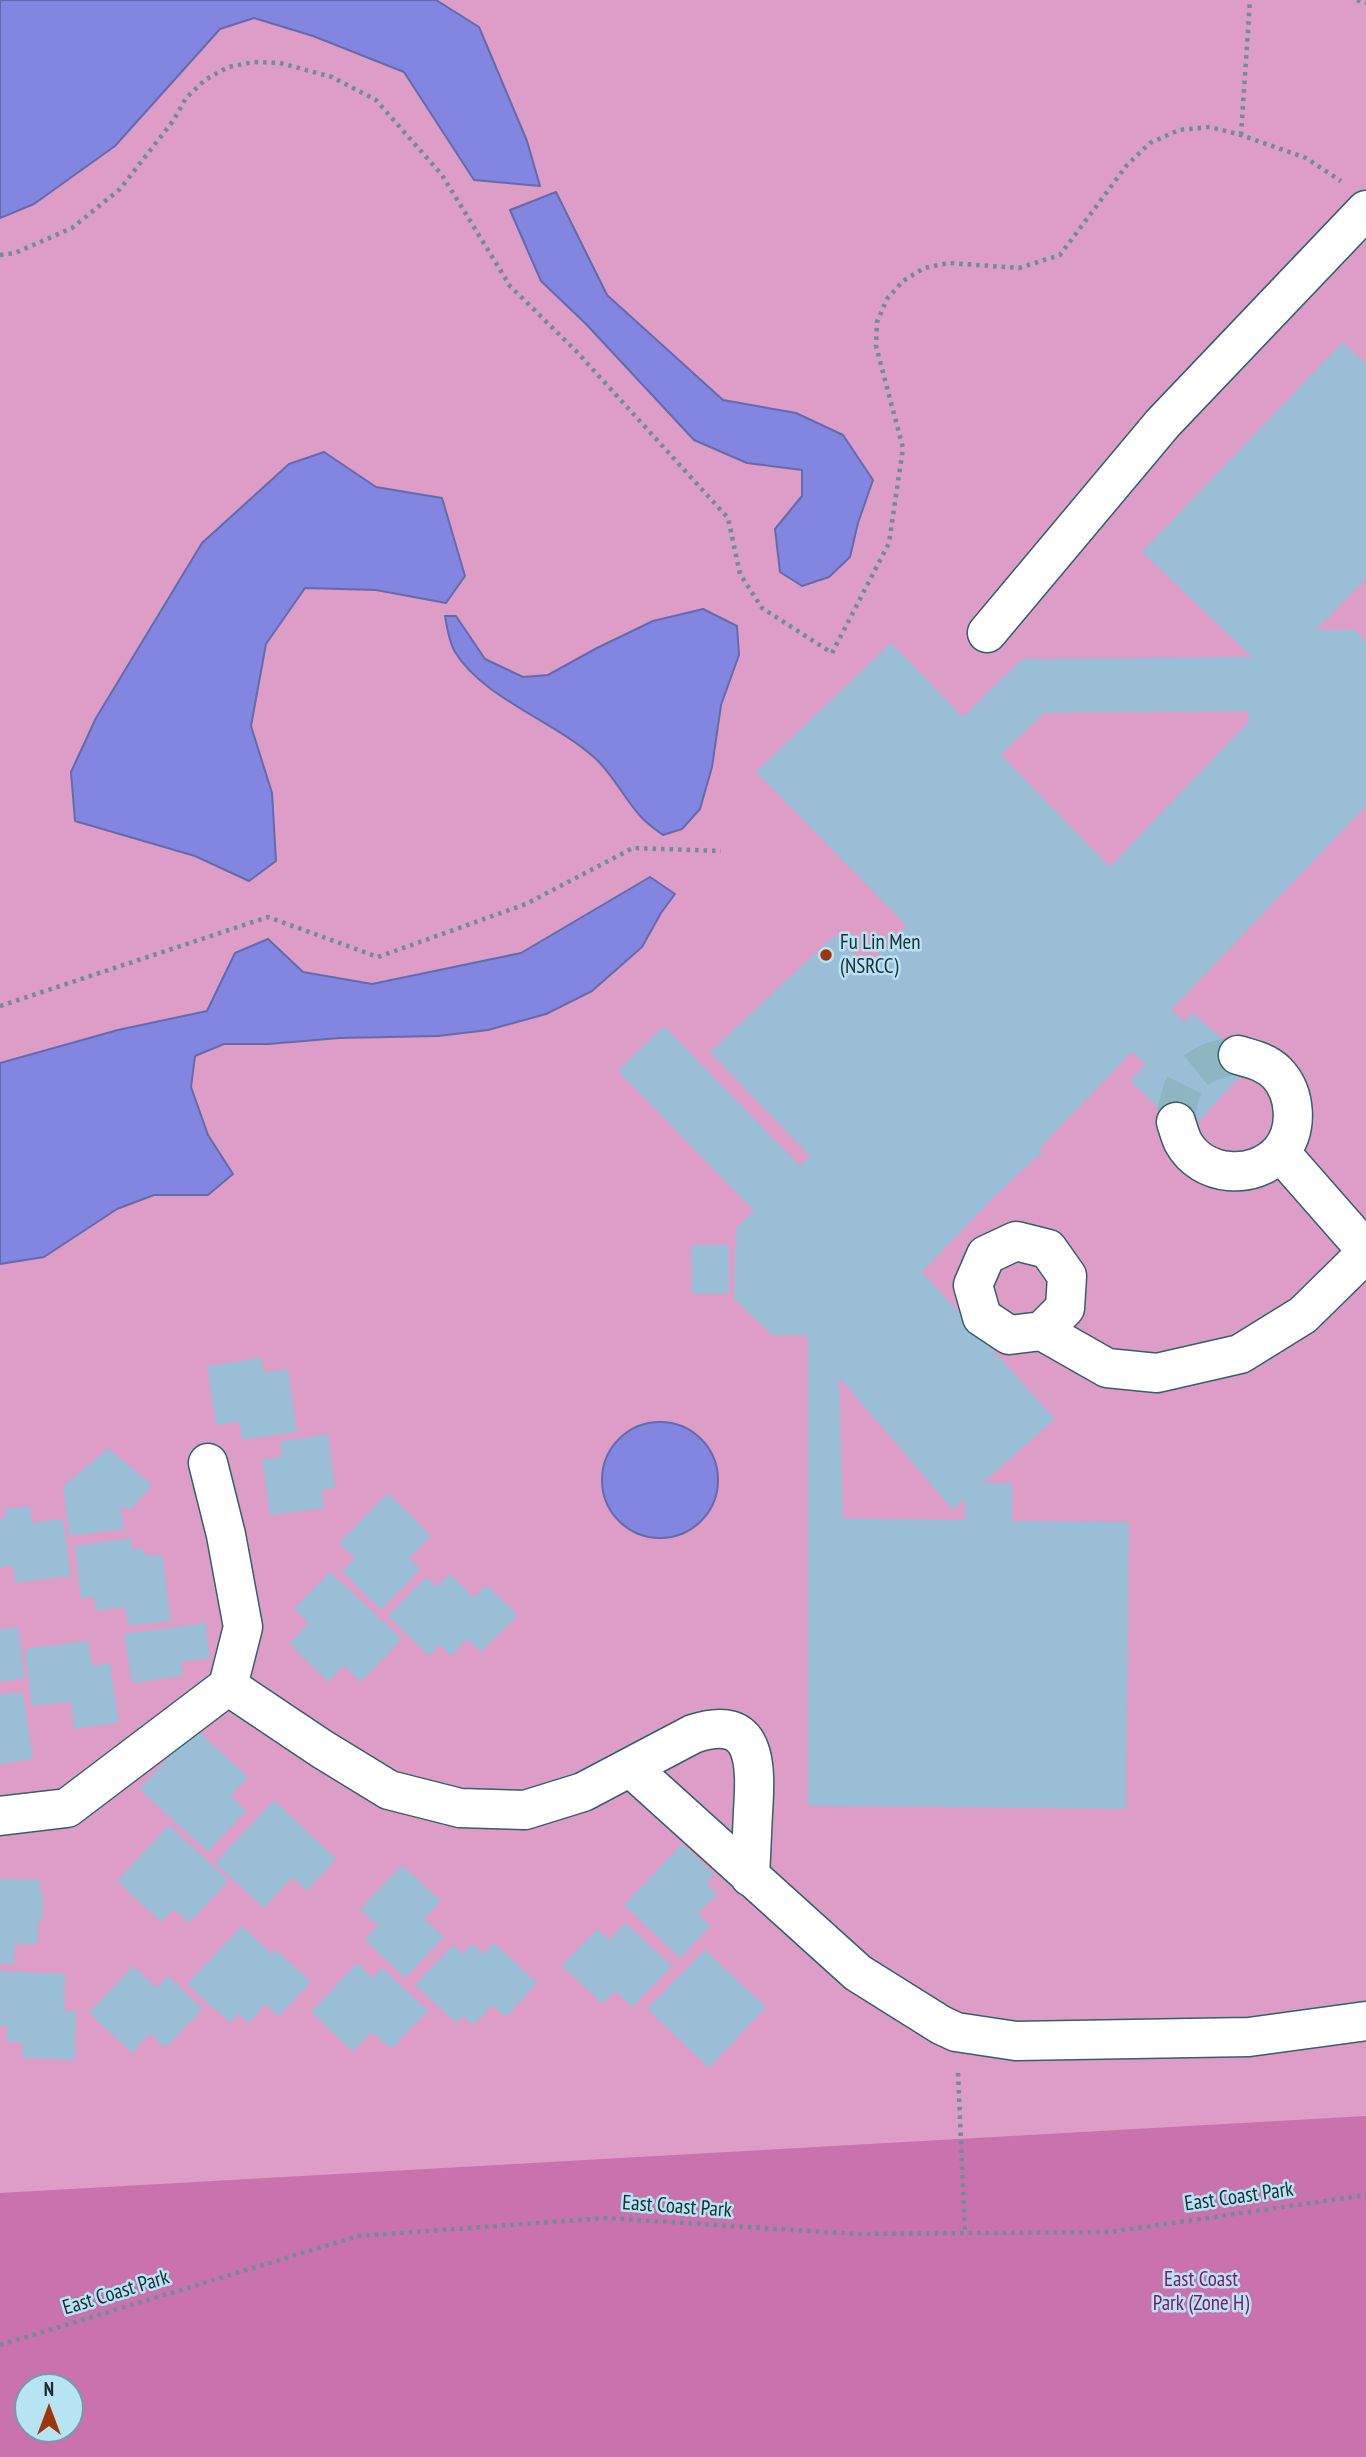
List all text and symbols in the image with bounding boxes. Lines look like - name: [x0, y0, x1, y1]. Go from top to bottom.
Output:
- place label: Fu Lin Men (NSRCC): [840, 930, 920, 980]
- marker: Fu Lin Men (NSRCC): [818, 947, 834, 963]
- street label: East Coast Park: [1183, 2177, 1295, 2217]
- street label: East Coast Park: [621, 2191, 733, 2223]
- street label: East Coast Park: [60, 2265, 172, 2321]
- park label: East Coast Park (Zone H): [1153, 2267, 1249, 2317]
- north arrow: [14, 2373, 84, 2443]
- text: N: [44, 2377, 54, 2401]

